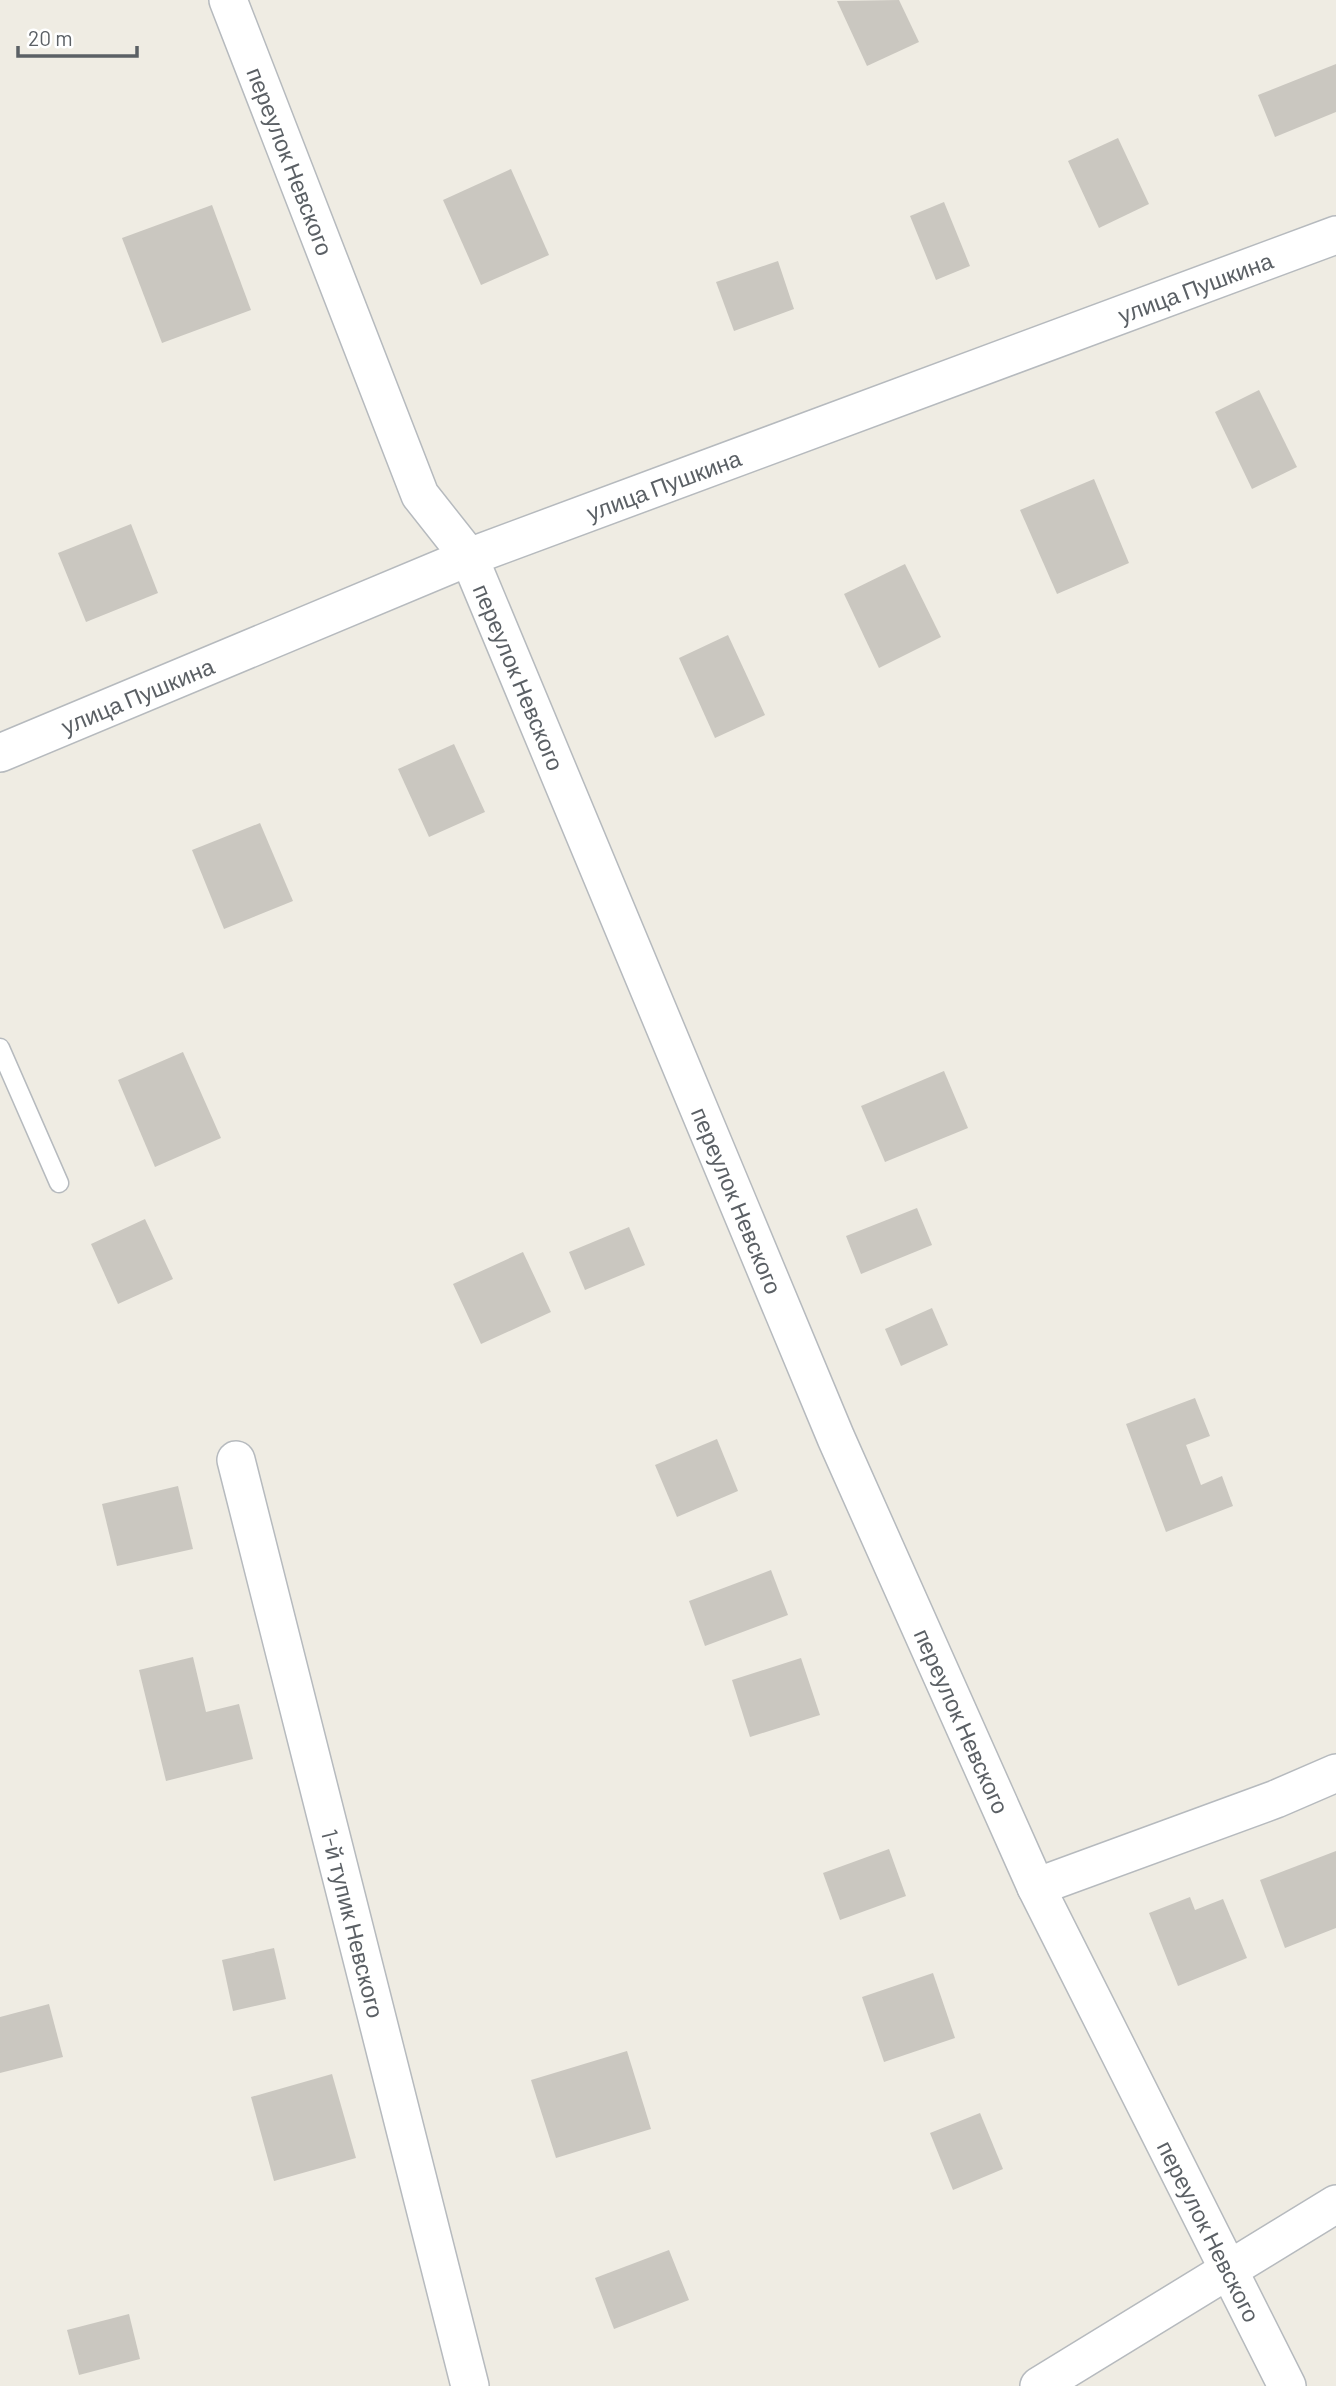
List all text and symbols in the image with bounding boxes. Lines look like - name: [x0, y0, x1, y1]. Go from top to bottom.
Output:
- scale bar: [18, 14, 136, 58]
- text: 20 m: [28, 25, 73, 50]
- street label: переулок Невского: [241, 63, 340, 259]
- street label: улица Пушкина: [1114, 246, 1277, 329]
- street label: улица Пушкина: [583, 443, 745, 526]
- street label: переулок Невского: [468, 580, 570, 774]
- street label: улица Пушкина: [57, 651, 218, 740]
- street label: переулок Невского: [686, 1103, 788, 1298]
- street label: переулок Невского: [909, 1624, 1015, 1818]
- street label: 1-й тупик Невского: [316, 1826, 390, 2021]
- street label: переулок Невского: [1152, 2136, 1266, 2326]

